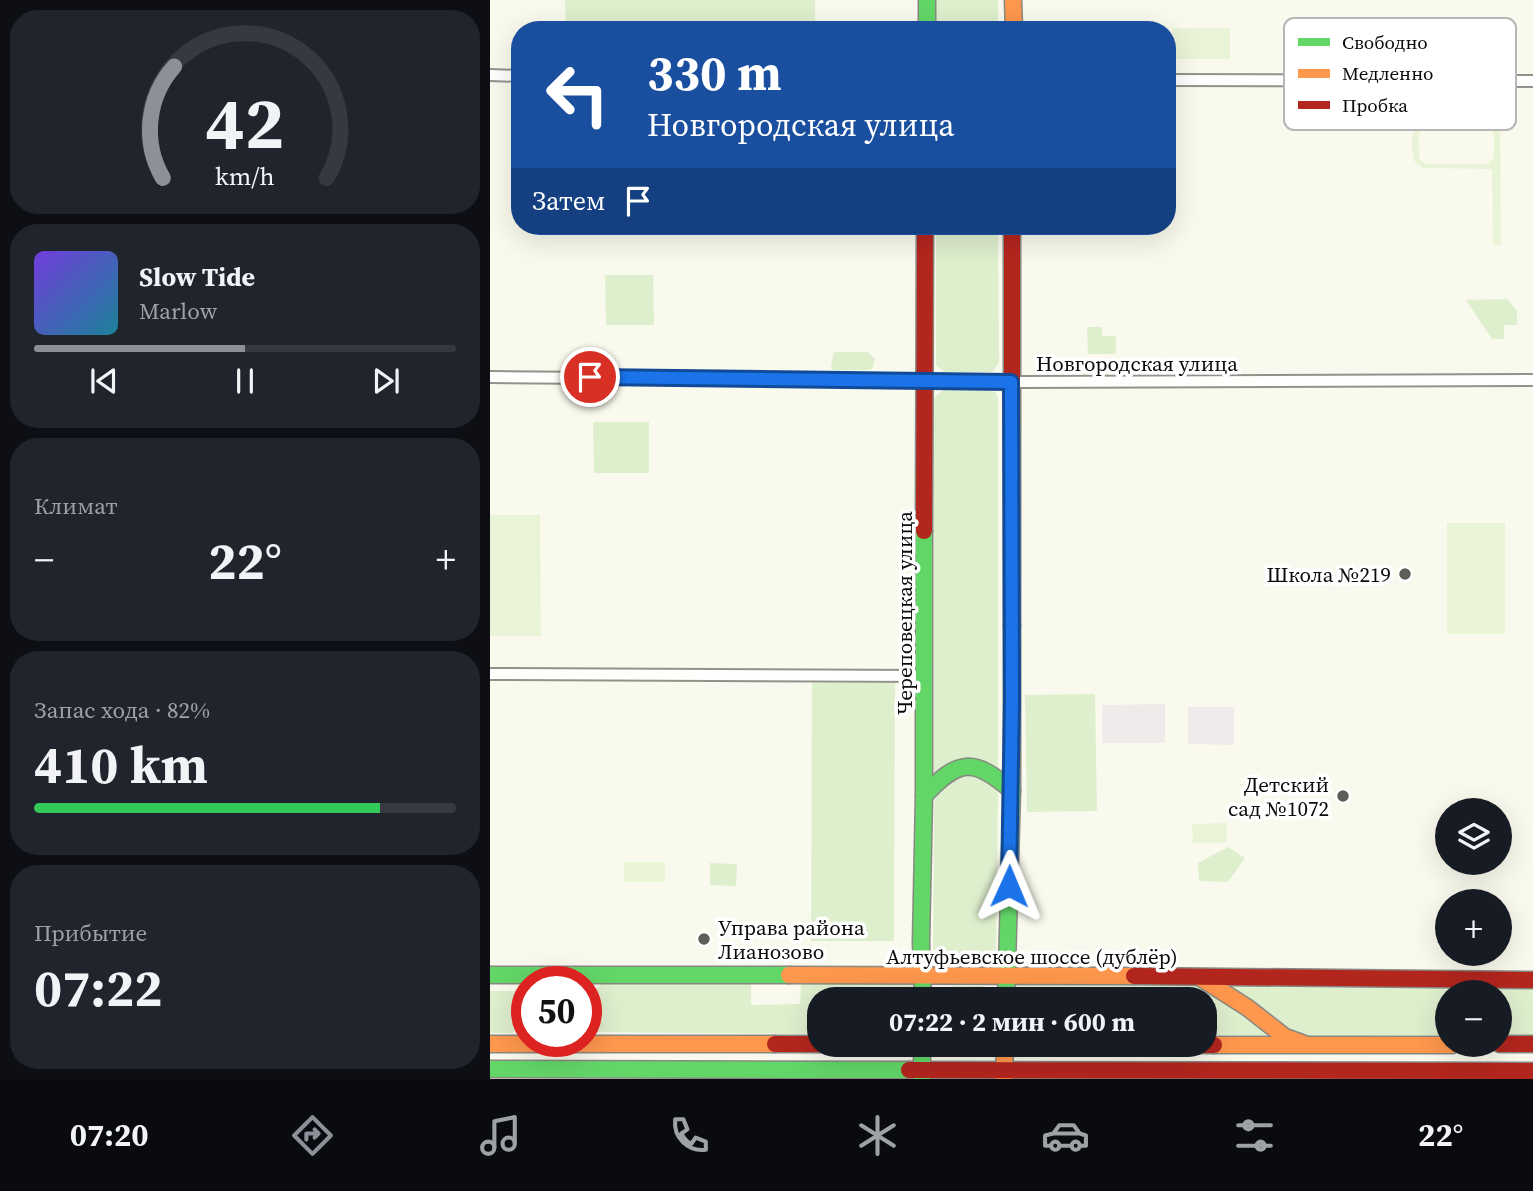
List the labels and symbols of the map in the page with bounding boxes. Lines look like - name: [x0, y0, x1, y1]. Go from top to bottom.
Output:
- legend: [1284, 18, 1516, 130]
- text: Свободно: [1342, 29, 1428, 55]
- text: Медленно: [1342, 60, 1433, 86]
- text: Пробка: [1342, 92, 1408, 118]
- pin: [560, 347, 620, 407]
- street label: Новгородская улица: [1036, 349, 1238, 378]
- street label: Череповецкая улица: [890, 511, 919, 715]
- place label: Школа №219: [1266, 560, 1391, 589]
- marker: Школа №219: [1397, 566, 1413, 582]
- place label: Детский сад №1072: [1228, 770, 1329, 823]
- marker: Детский сад №1072: [1335, 788, 1351, 804]
- position arrow: [972, 849, 1046, 923]
- place label: Управа района Лианозово: [718, 913, 865, 966]
- marker: Управа района Лианозово: [696, 931, 712, 947]
- street label: Алтуфьевское шоссе (дублёр): [886, 942, 1178, 971]
- speed limit sign: 50: [511, 966, 602, 1057]

